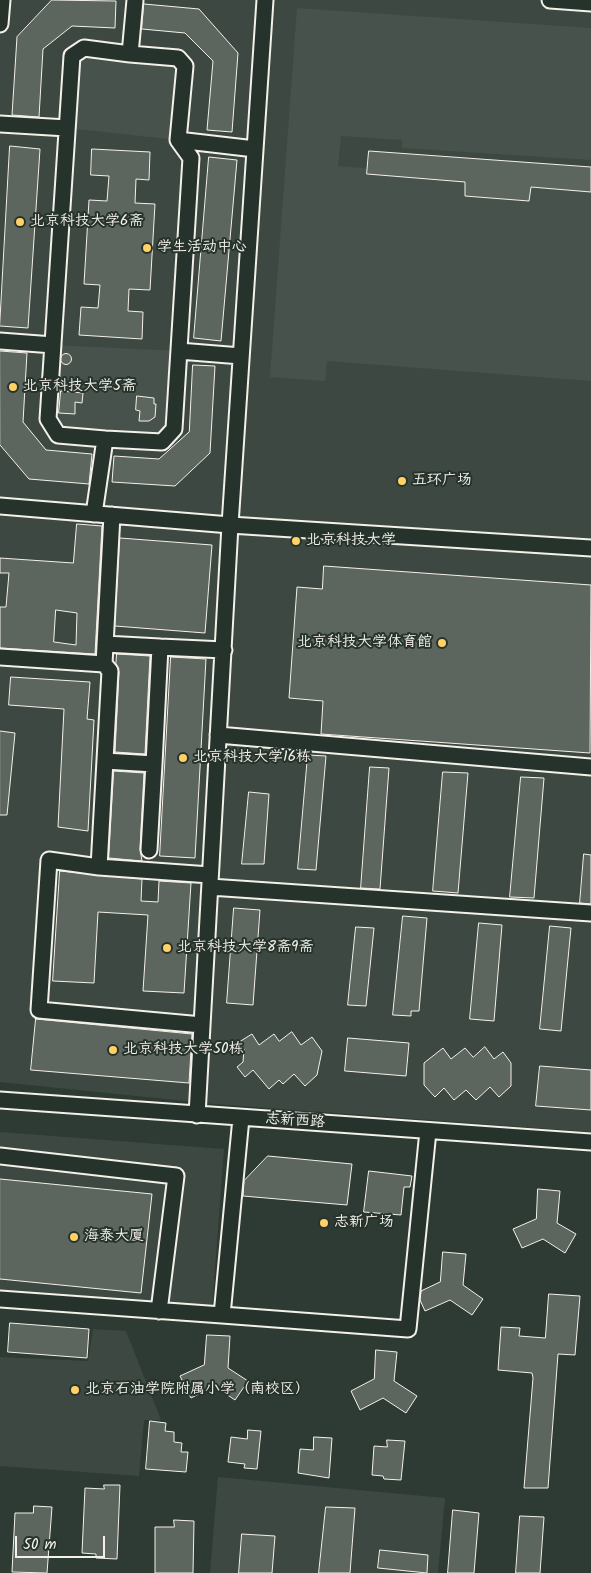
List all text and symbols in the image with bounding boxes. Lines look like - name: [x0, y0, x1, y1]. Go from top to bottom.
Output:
- place label: 北京科技大学6斋: [30, 213, 143, 231]
- marker: 北京科技大学6斋: [14, 216, 26, 228]
- place label: 学生活动中心: [157, 239, 247, 257]
- marker: 学生活动中心: [141, 242, 153, 254]
- place label: 北京科技大学5斋: [23, 378, 136, 396]
- marker: 北京科技大学5斋: [7, 381, 19, 393]
- place label: 五环广场: [412, 472, 472, 490]
- marker: 五环广场: [396, 475, 408, 487]
- place label: 北京科技大学: [306, 532, 396, 550]
- marker: 北京科技大学: [290, 535, 302, 547]
- place label: 北京科技大学体育館: [297, 634, 432, 652]
- marker: 北京科技大学体育館: [436, 637, 448, 649]
- place label: 北京科技大学16栋: [193, 749, 311, 767]
- marker: 北京科技大学16栋: [177, 752, 189, 764]
- place label: 北京科技大学8斋9斋: [177, 939, 313, 957]
- marker: 北京科技大学8斋9斋: [161, 942, 173, 954]
- place label: 北京科技大学50栋: [123, 1041, 244, 1059]
- marker: 北京科技大学50栋: [107, 1044, 119, 1056]
- street label: 志新西路: [264, 1111, 326, 1133]
- place label: 志新广场: [334, 1214, 394, 1232]
- marker: 志新广场: [318, 1217, 330, 1229]
- place label: 海泰大厦: [84, 1228, 144, 1246]
- marker: 海泰大厦: [68, 1231, 80, 1243]
- place label: 北京石油学院附属小学（南校区）: [85, 1381, 310, 1399]
- marker: 北京石油学院附属小学（南校区）: [69, 1384, 81, 1396]
- scale bar: [18, 1526, 108, 1558]
- text: 50 m: [23, 1533, 57, 1557]

